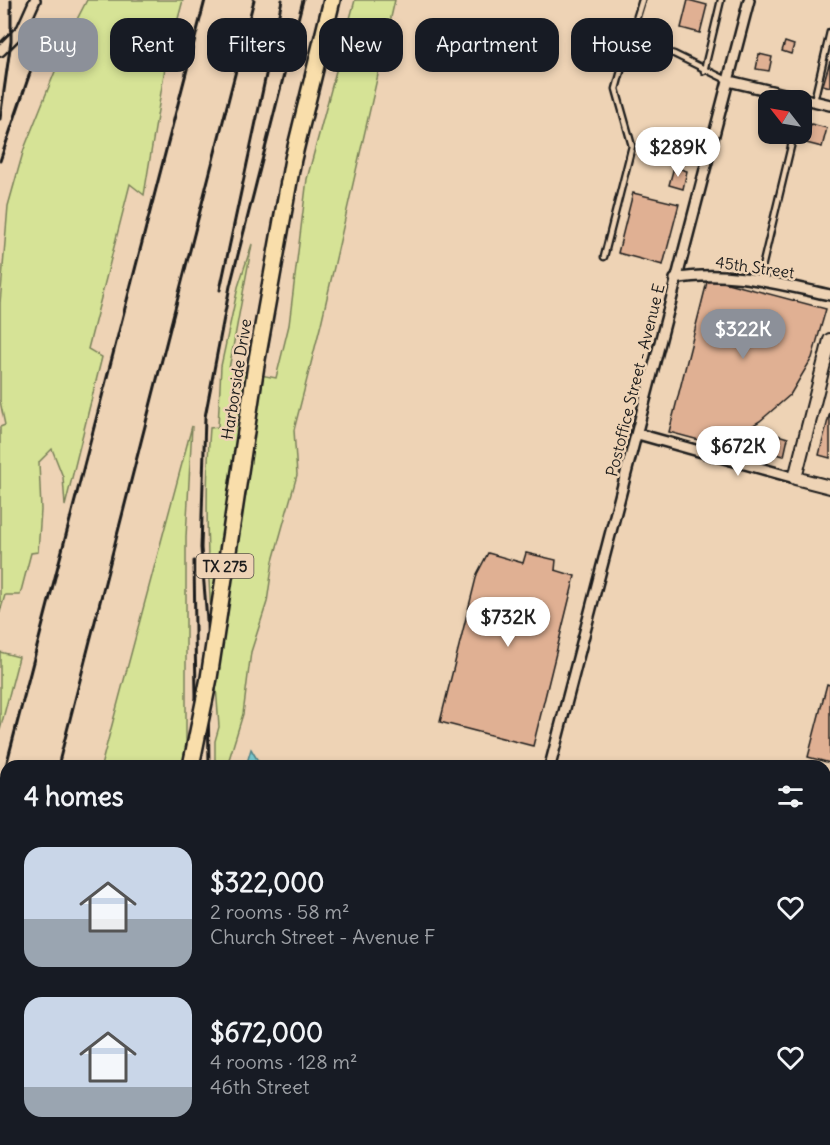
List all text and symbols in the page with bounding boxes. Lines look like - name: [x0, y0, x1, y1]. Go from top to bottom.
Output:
- chip: Buy: [18, 18, 98, 72]
- chip: Rent: [110, 18, 195, 72]
- chip: Filters: [207, 18, 307, 72]
- chip: New: [319, 18, 403, 72]
- chip: Apartment: [415, 18, 559, 72]
- chip: House: [571, 18, 673, 72]
- north arrow: [758, 90, 812, 144]
- map controls: [758, 90, 812, 144]
- pin: $289K: [636, 127, 720, 178]
- text: $289K: [649, 134, 707, 159]
- street label: 45th Street: [714, 252, 796, 283]
- street label: Postoffice Street - Avenue E: [601, 281, 669, 479]
- pin: $322K: [701, 309, 785, 360]
- text: $322K: [715, 316, 771, 341]
- street label: Harborside Drive: [217, 317, 255, 441]
- pin: $672K: [696, 426, 780, 477]
- text: $672K: [710, 433, 766, 458]
- road number: TX 275: [196, 554, 254, 578]
- pin: $732K: [466, 597, 550, 648]
- text: $732K: [480, 604, 536, 629]
- text: 4 homes: [24, 780, 123, 813]
- icon: filters: [774, 780, 807, 813]
- text: $322,000: [210, 866, 324, 899]
- icon: home: [72, 871, 144, 943]
- icon: heart: [774, 891, 807, 924]
- text: 2 rooms · 58 m²: [210, 899, 350, 924]
- text: Church Street - Avenue F: [210, 924, 435, 949]
- text: $672,000: [210, 1016, 323, 1049]
- icon: home: [72, 1021, 144, 1093]
- icon: heart: [774, 1041, 807, 1074]
- text: 4 rooms · 128 m²: [210, 1049, 358, 1074]
- text: 46th Street: [210, 1074, 310, 1099]

